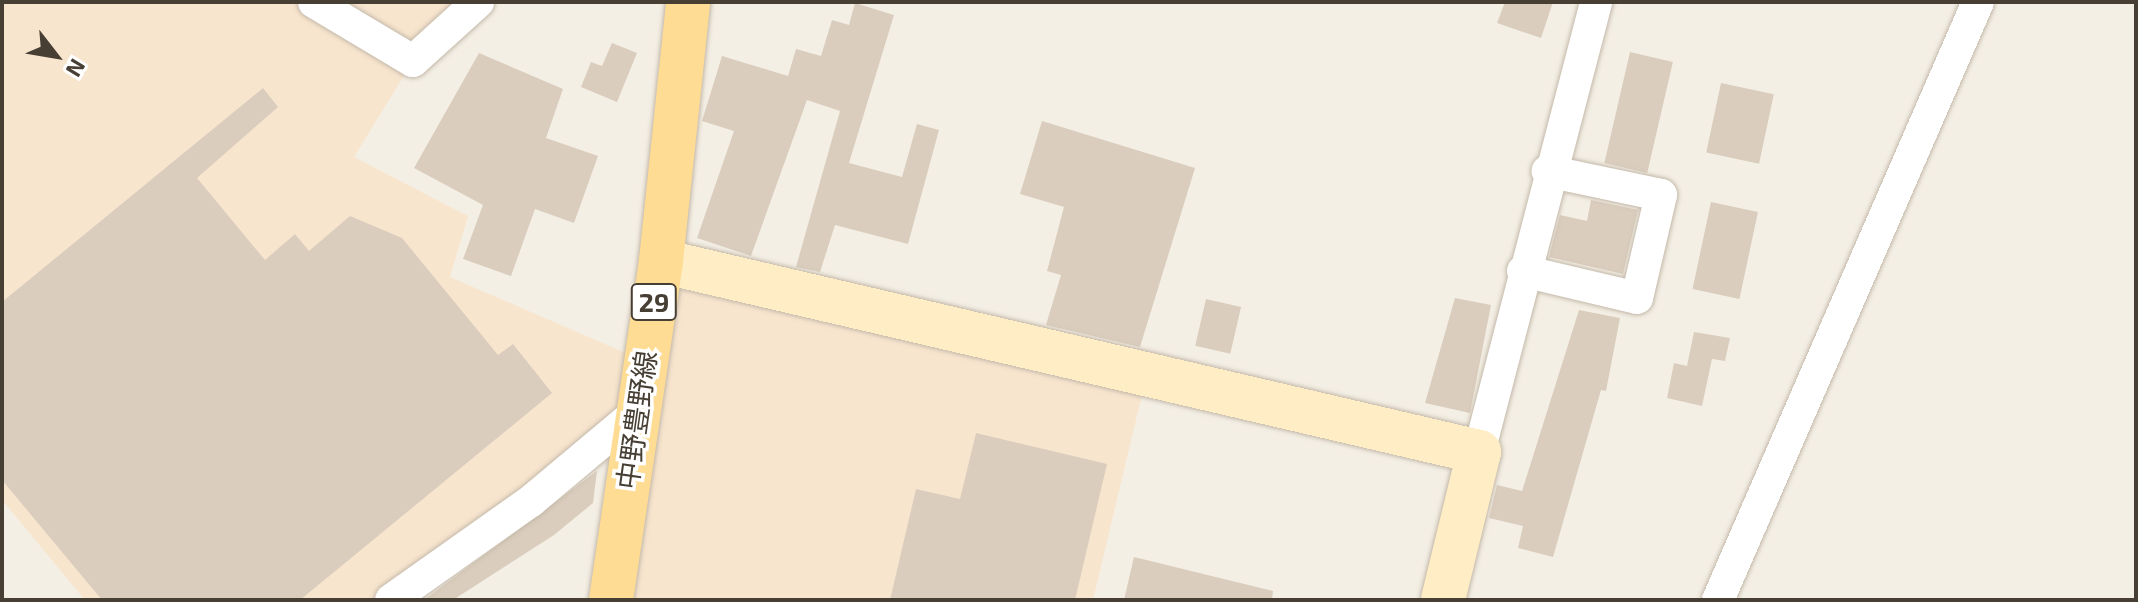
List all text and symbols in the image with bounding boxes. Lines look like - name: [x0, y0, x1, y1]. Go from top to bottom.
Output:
- north arrow: [16, 16, 96, 96]
- text: N: [61, 55, 92, 82]
- road number: 29: [630, 280, 678, 324]
- street label: 中野豊野線: [610, 348, 662, 492]

